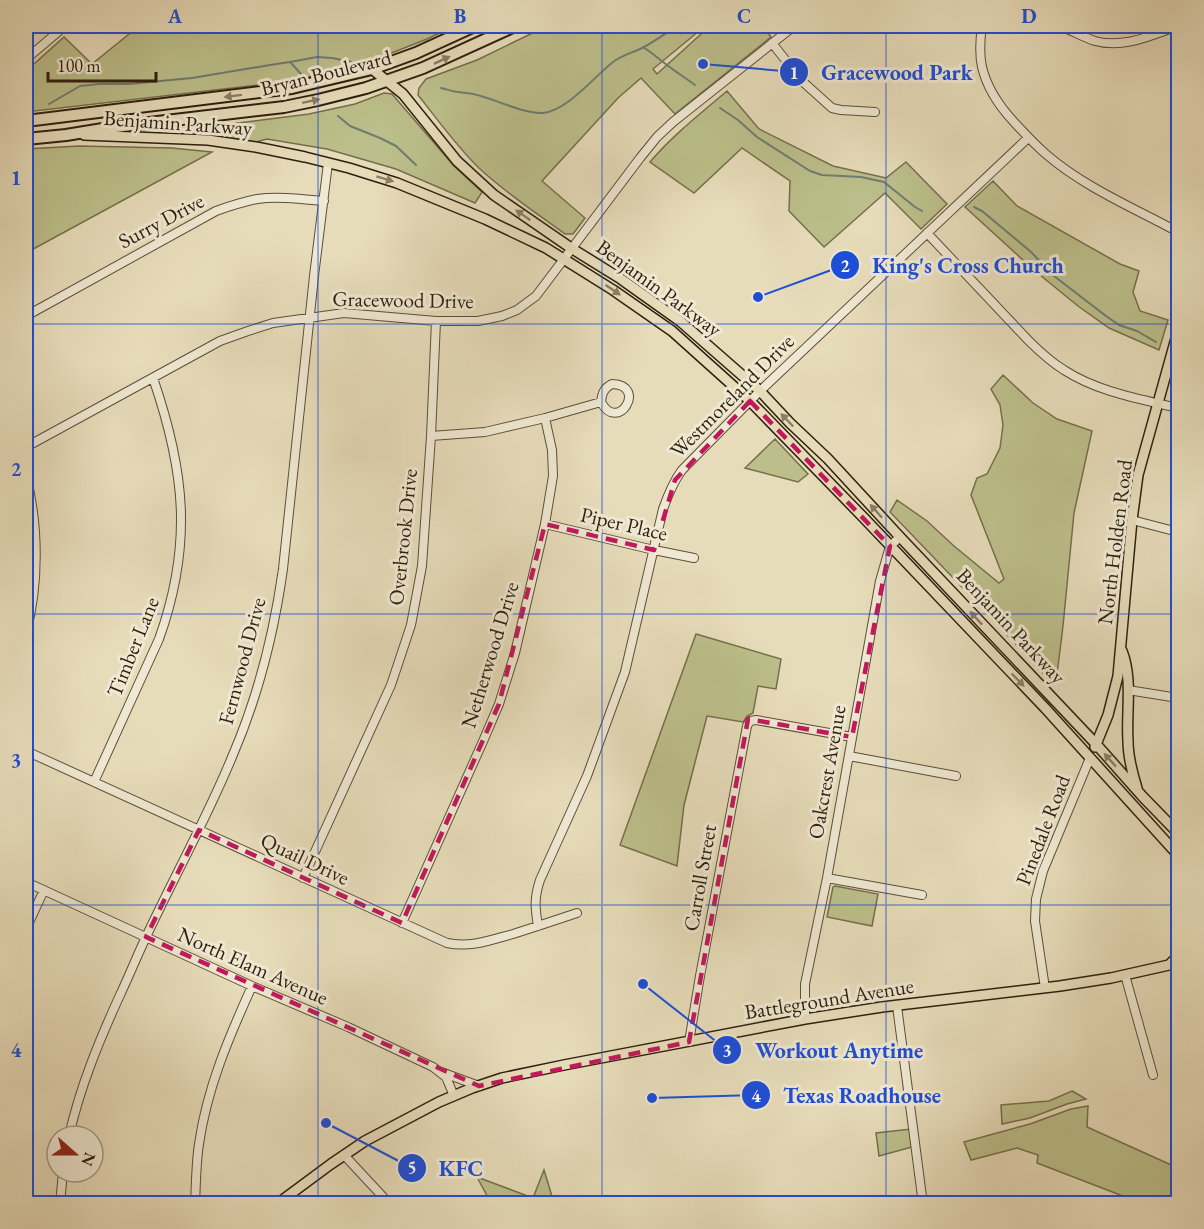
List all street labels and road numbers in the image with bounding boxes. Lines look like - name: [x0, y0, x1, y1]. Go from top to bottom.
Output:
- street label: Bryan Boulevard: [258, 43, 394, 102]
- street label: Benjamin Parkway: [103, 104, 254, 141]
- street label: Surry Drive: [113, 187, 208, 254]
- street label: Benjamin Parkway: [591, 233, 728, 343]
- street label: Gracewood Drive: [332, 285, 474, 314]
- street label: Westmoreland Drive: [664, 328, 799, 463]
- street label: North Holden Road: [1091, 458, 1138, 626]
- street label: Overbrook Drive: [382, 467, 423, 607]
- street label: Piper Place: [578, 500, 670, 547]
- street label: Benjamin Parkway: [951, 562, 1072, 690]
- street label: Netherwood Drive: [454, 578, 525, 731]
- street label: Timber Lane: [100, 593, 165, 701]
- street label: Fernwood Drive: [212, 594, 271, 727]
- street label: Oakcrest Avenue: [801, 703, 852, 841]
- street label: Pinedale Road: [1009, 770, 1076, 889]
- street label: Carroll Street: [677, 822, 722, 933]
- street label: Quail Drive: [256, 826, 354, 892]
- street label: North Elam Avenue: [174, 920, 333, 1011]
- street label: Battleground Avenue: [742, 972, 915, 1025]

